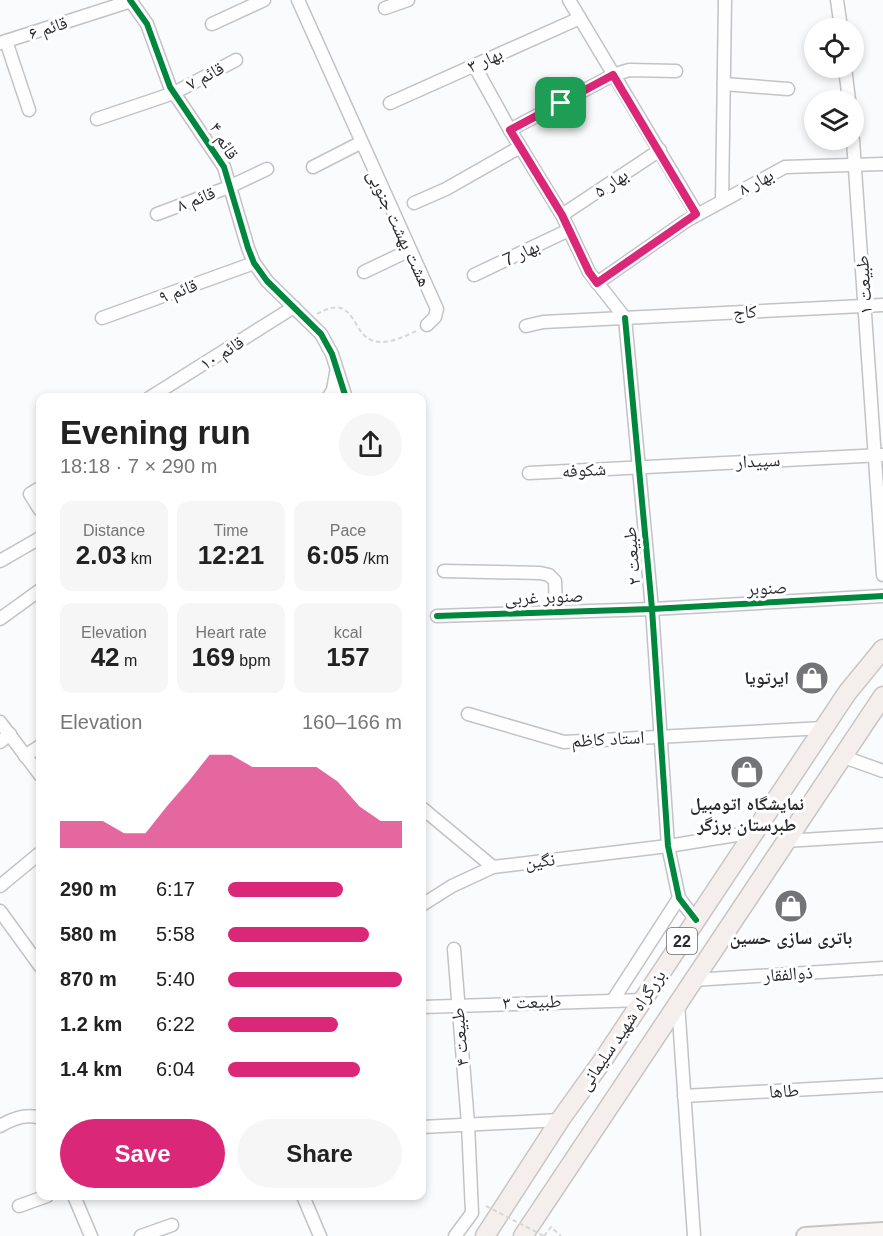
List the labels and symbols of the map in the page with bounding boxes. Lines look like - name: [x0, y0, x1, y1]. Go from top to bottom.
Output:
- street label: قائم ۶: [26, 12, 71, 46]
- street label: بهار ۳: [464, 43, 506, 77]
- street label: قائم ۷: [183, 58, 228, 96]
- pin: [535, 77, 586, 128]
- street label: قائم ۴: [203, 119, 243, 164]
- street label: بهار ۵: [590, 165, 632, 202]
- street label: بهار ۸: [735, 165, 777, 200]
- street label: هشت بهشت جنوبی: [362, 166, 435, 290]
- street label: قائم ۸: [174, 183, 219, 217]
- street label: بهار 7: [499, 236, 543, 271]
- street label: طبیعت ۱: [852, 255, 877, 315]
- street label: قائم ۹: [156, 275, 201, 309]
- street label: کاج: [733, 301, 758, 325]
- street label: قائم ۱۰: [196, 332, 249, 376]
- street label: سپیدار: [734, 450, 781, 473]
- street label: شکوفه: [561, 459, 607, 481]
- street label: طبیعت ۲: [619, 526, 645, 586]
- street label: صنوبر: [745, 577, 788, 600]
- street label: صنوبر غربی: [504, 586, 584, 609]
- shop icon: ایرتویا: [794, 660, 830, 696]
- place label: ایرتویا: [744, 668, 789, 688]
- street label: استاد کاظم: [571, 727, 645, 753]
- shop icon: نمایشگاه اتومبیل طبرستان برزگر: [729, 754, 765, 790]
- place label: نمایشگاه اتومبیل طبرستان برزگر: [690, 794, 804, 836]
- street label: نگین: [524, 849, 556, 874]
- shop icon: باتری سازی حسین: [773, 888, 809, 924]
- road number: 22: [667, 928, 697, 954]
- place label: باتری سازی حسین: [730, 928, 852, 949]
- street label: ذوالفقار: [762, 962, 813, 986]
- street label: بزرگراه شهید سلیمانی: [574, 966, 671, 1095]
- street label: طبیعت ٣: [502, 991, 562, 1014]
- street label: طبیعت ۴: [447, 1007, 473, 1067]
- street label: طاها: [768, 1080, 800, 1102]

